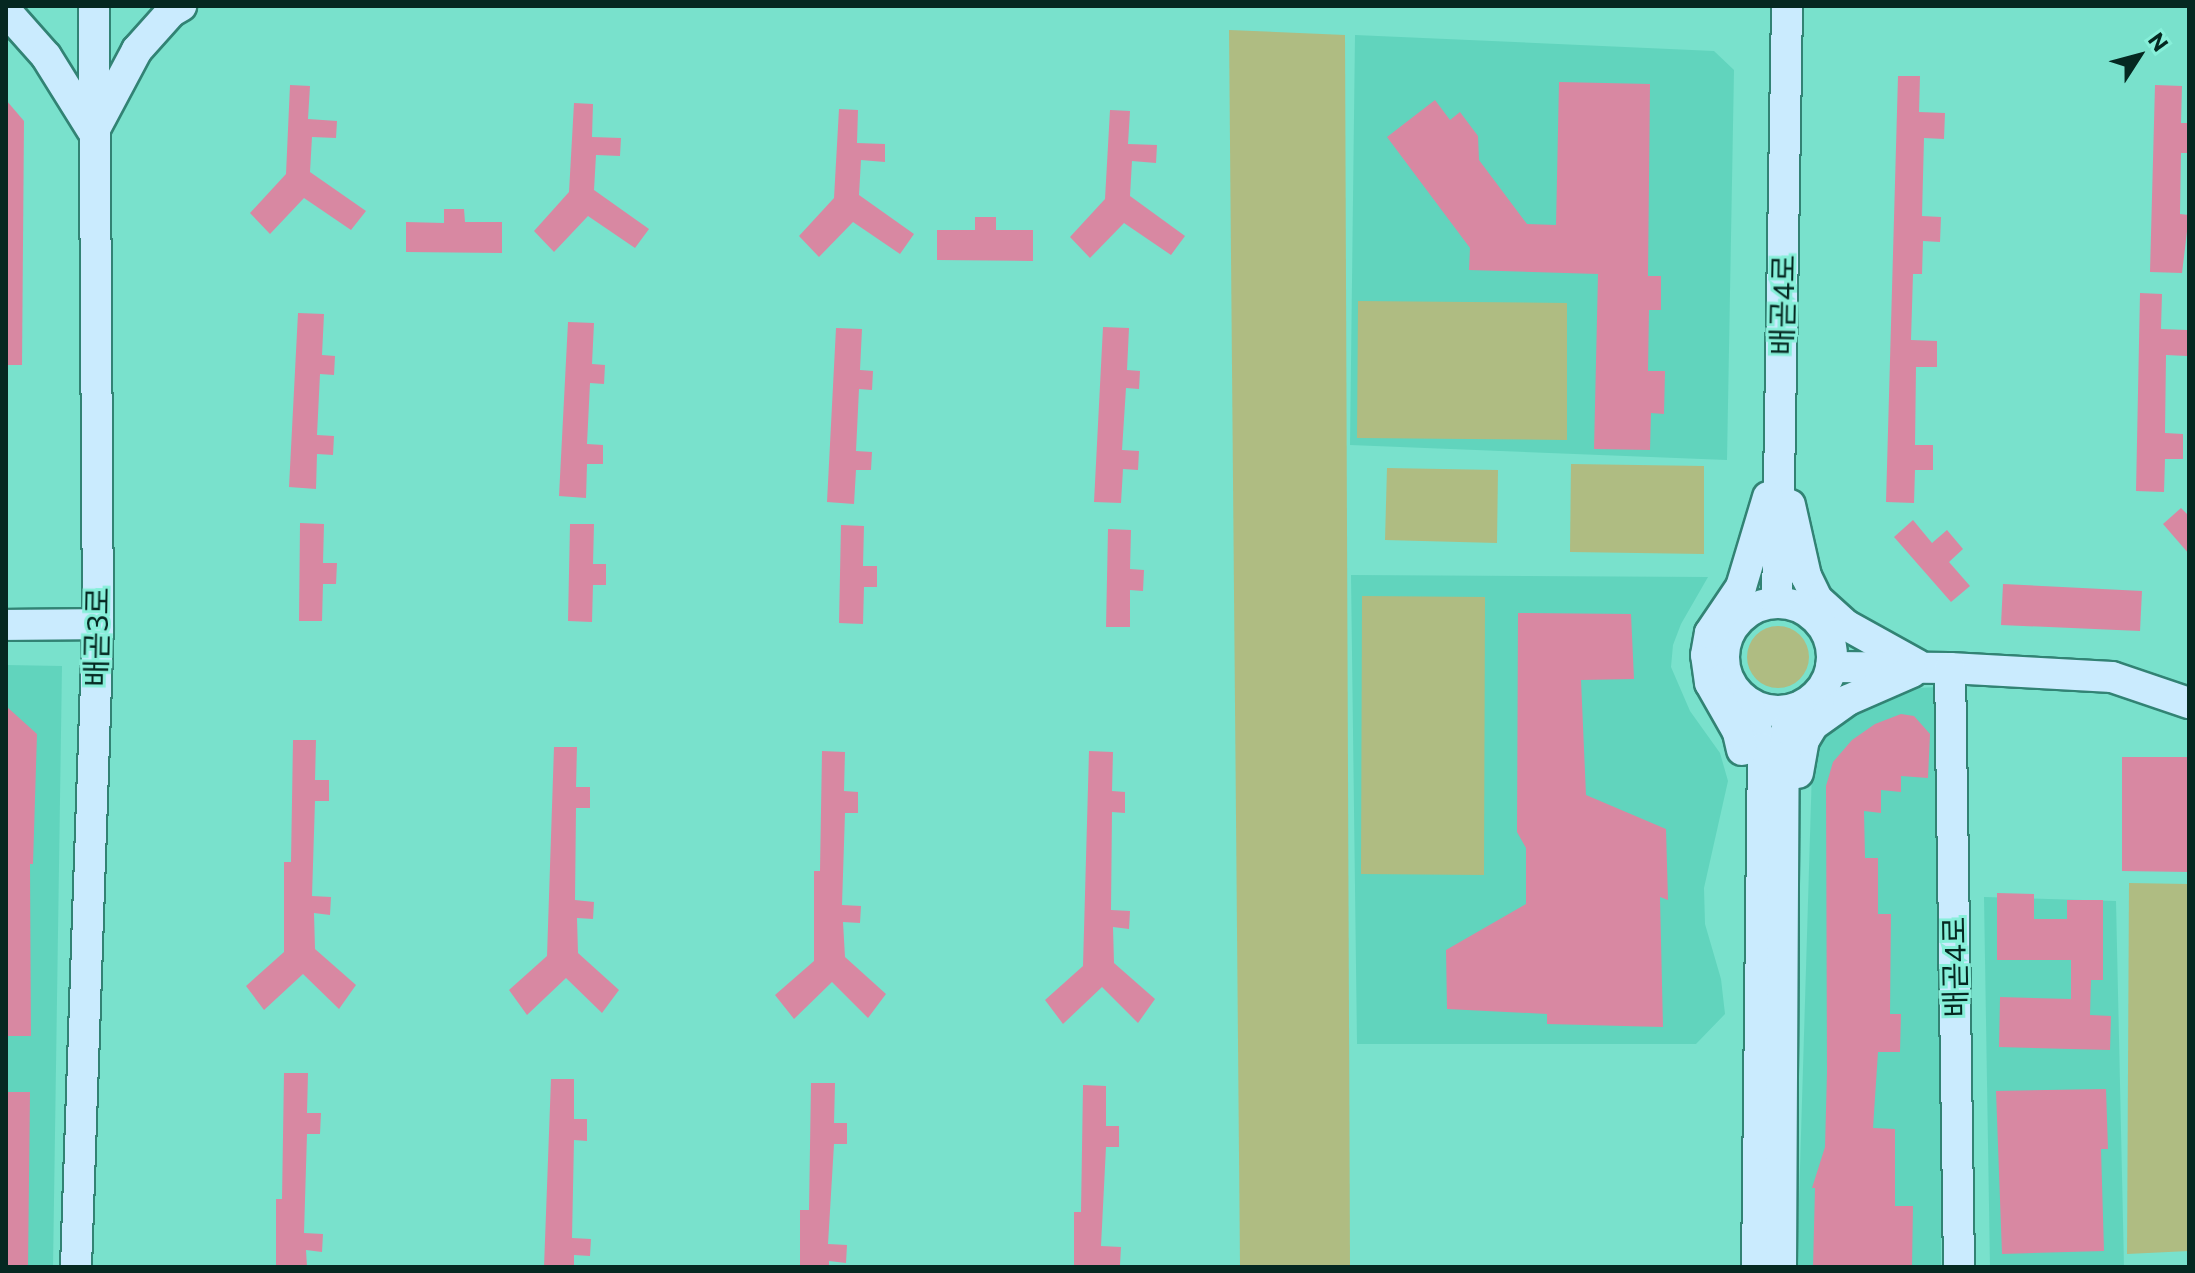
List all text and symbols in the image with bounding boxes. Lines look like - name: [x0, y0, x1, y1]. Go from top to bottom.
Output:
- north arrow: [2099, 16, 2179, 96]
- text: N: [2143, 27, 2175, 56]
- street label: 배곧4로: [1763, 254, 1801, 356]
- street label: 배곧3로: [77, 587, 115, 687]
- street label: 배곧4로: [1935, 916, 1973, 1018]

